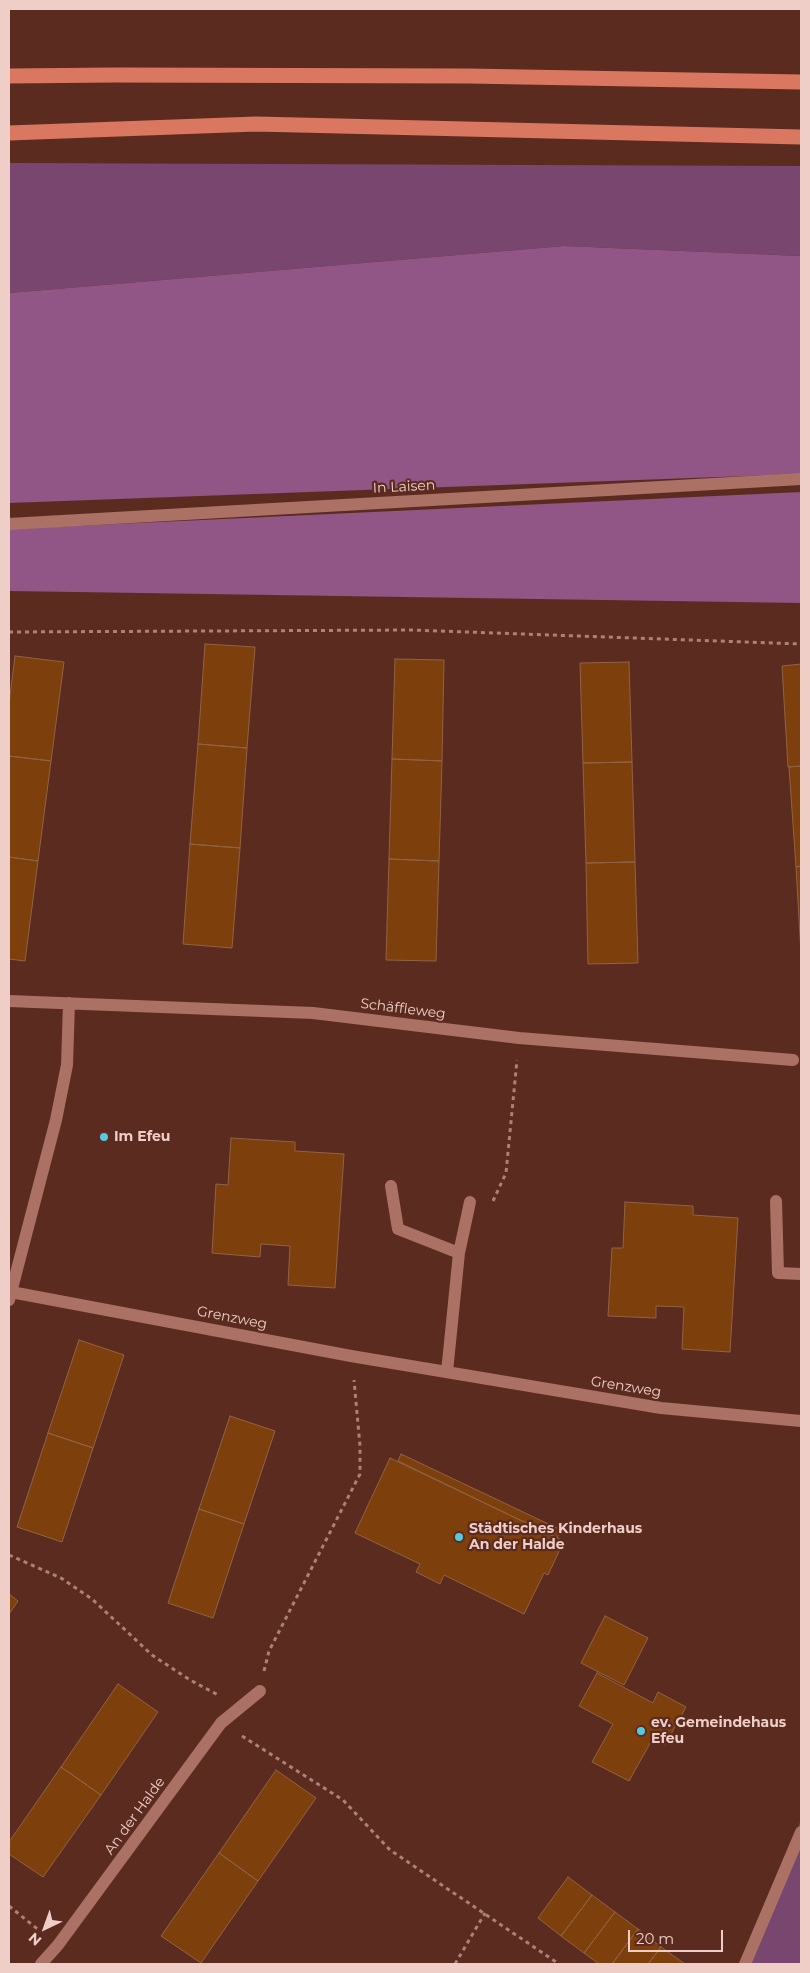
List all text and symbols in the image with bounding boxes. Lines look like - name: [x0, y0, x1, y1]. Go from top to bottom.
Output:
- street label: In Laisen: [372, 477, 436, 497]
- street label: Schäffleweg: [359, 995, 447, 1023]
- place label: Im Efeu: [114, 1129, 170, 1145]
- marker: Im Efeu: [98, 1131, 110, 1143]
- street label: Grenzweg: [195, 1303, 269, 1333]
- street label: Grenzweg: [589, 1373, 663, 1401]
- place label: Städtisches Kinderhaus An der Halde: [469, 1521, 642, 1554]
- marker: Städtisches Kinderhaus An der Halde: [453, 1531, 465, 1543]
- place label: ev. Gemeindehaus Efeu: [651, 1715, 786, 1748]
- marker: ev. Gemeindehaus Efeu: [635, 1725, 647, 1737]
- street label: An der Halde: [101, 1774, 169, 1858]
- north arrow: [20, 1903, 70, 1953]
- scale bar: [630, 1920, 725, 1952]
- text: N: [25, 1929, 45, 1950]
- text: 20 m: [636, 1929, 674, 1948]

